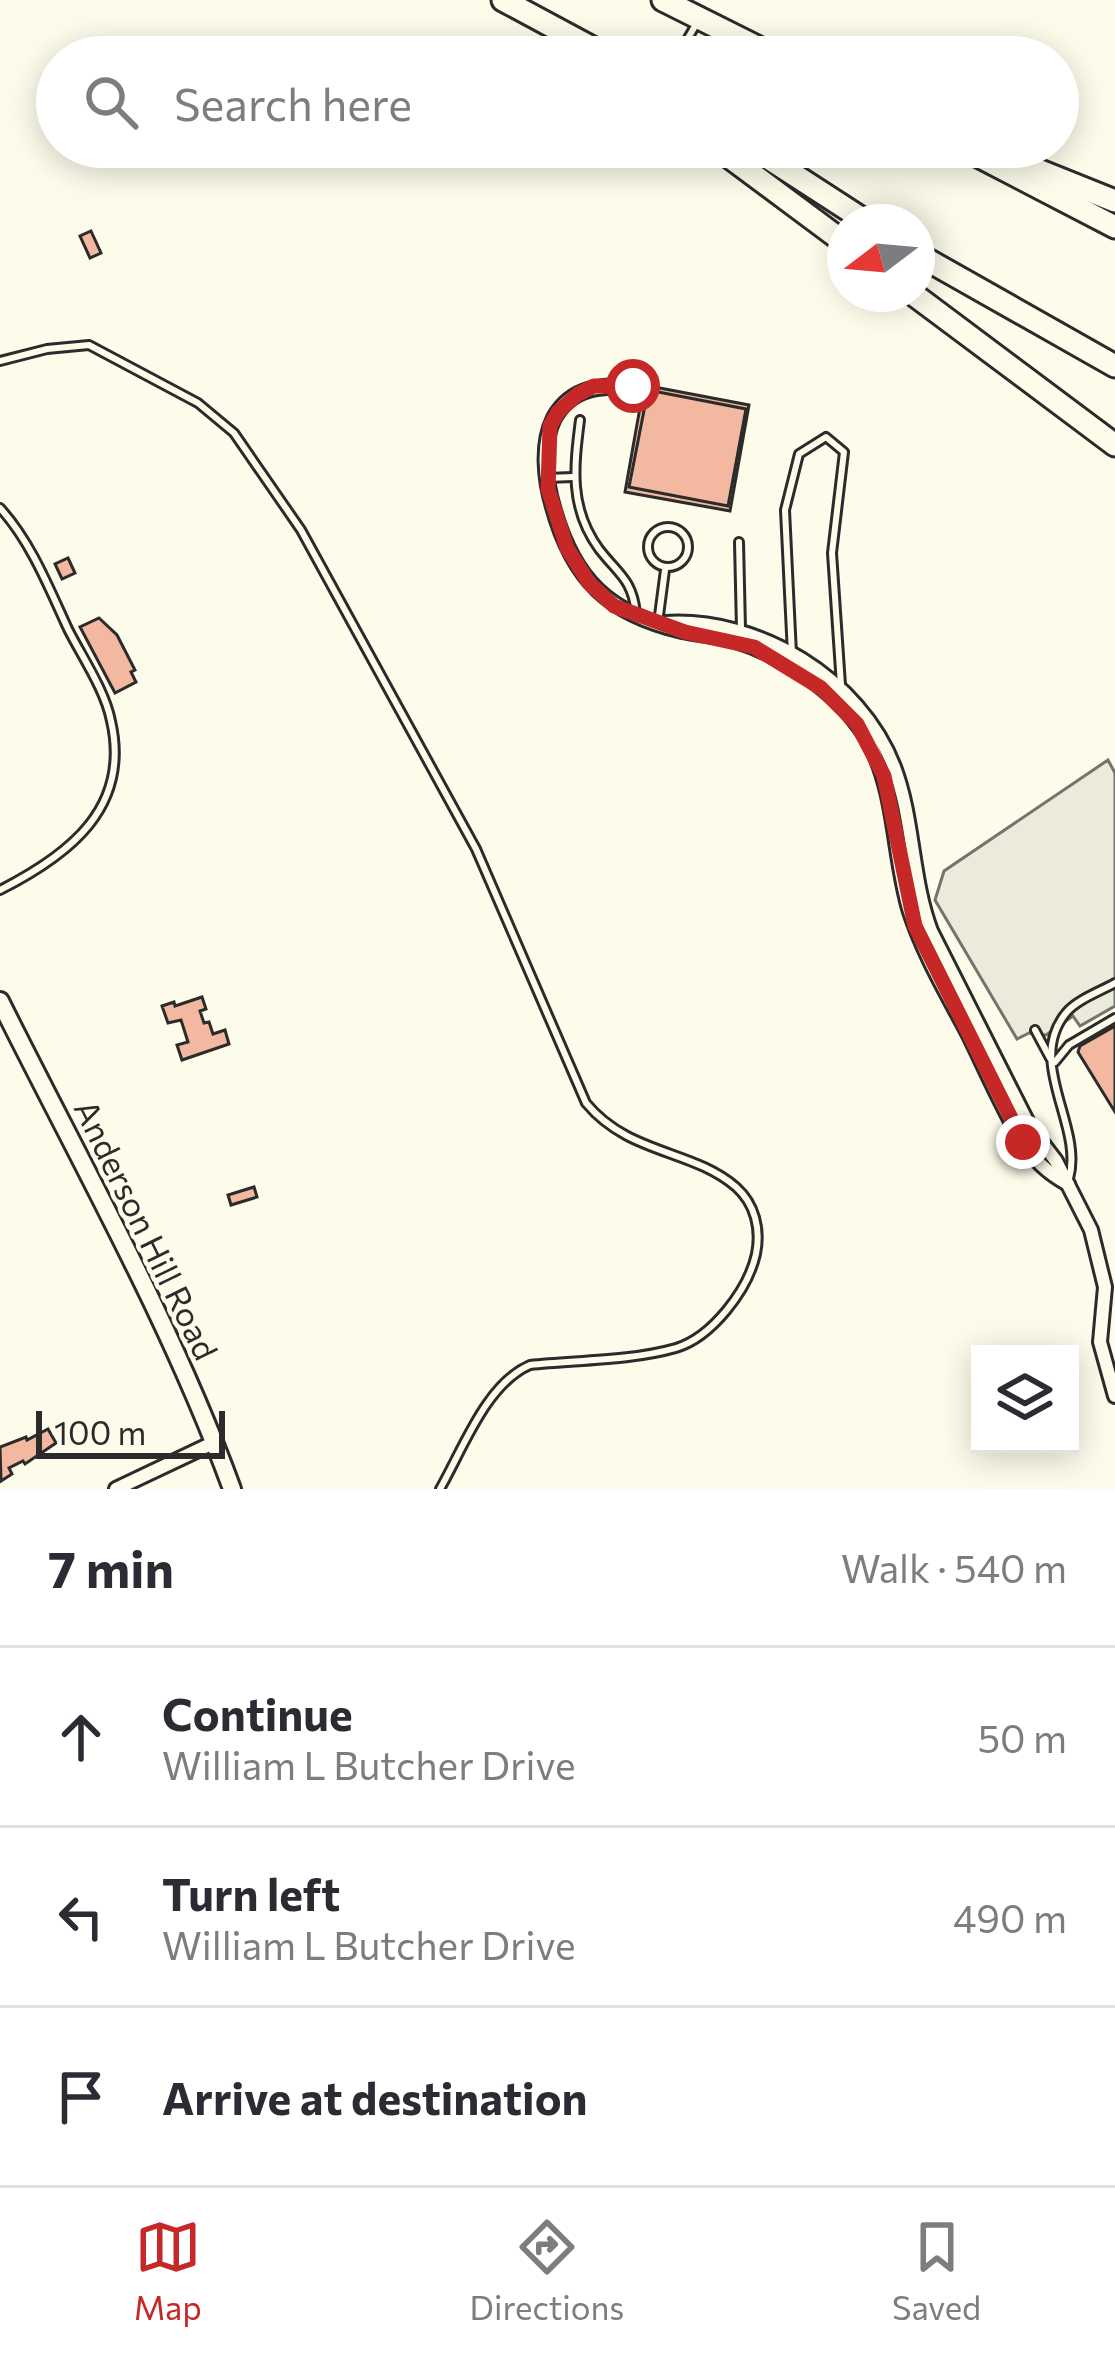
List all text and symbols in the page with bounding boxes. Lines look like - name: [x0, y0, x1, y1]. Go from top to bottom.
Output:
- search box: [36, 36, 1079, 168]
- icon: search: [78, 69, 144, 135]
- text: Search here: [174, 75, 412, 130]
- north arrow: [827, 204, 935, 312]
- route start: [606, 359, 660, 413]
- street label: Anderson Hill Road: [67, 1093, 228, 1366]
- route end: [996, 1115, 1050, 1169]
- map controls: [971, 1345, 1079, 1453]
- button: layers: [971, 1345, 1079, 1453]
- scale bar: [36, 1405, 225, 1458]
- text: 100 m: [54, 1411, 146, 1452]
- text: 7 min: [48, 1536, 174, 1599]
- text: Walk · 540 m: [841, 1543, 1067, 1591]
- text: Continue: [162, 1685, 353, 1740]
- icon: ahead: [48, 1704, 114, 1770]
- text: 50 m: [978, 1713, 1067, 1761]
- text: William L Butcher Drive: [162, 1740, 575, 1788]
- text: Turn left: [162, 1865, 340, 1920]
- icon: left: [48, 1884, 114, 1950]
- text: 490 m: [953, 1893, 1067, 1941]
- text: William L Butcher Drive: [162, 1920, 575, 1968]
- icon: arrive: [48, 2064, 114, 2130]
- text: Arrive at destination: [162, 2069, 588, 2124]
- tab: Map: [134, 2214, 202, 2327]
- tab: Directions: [470, 2214, 624, 2327]
- tab: Saved: [892, 2214, 981, 2327]

